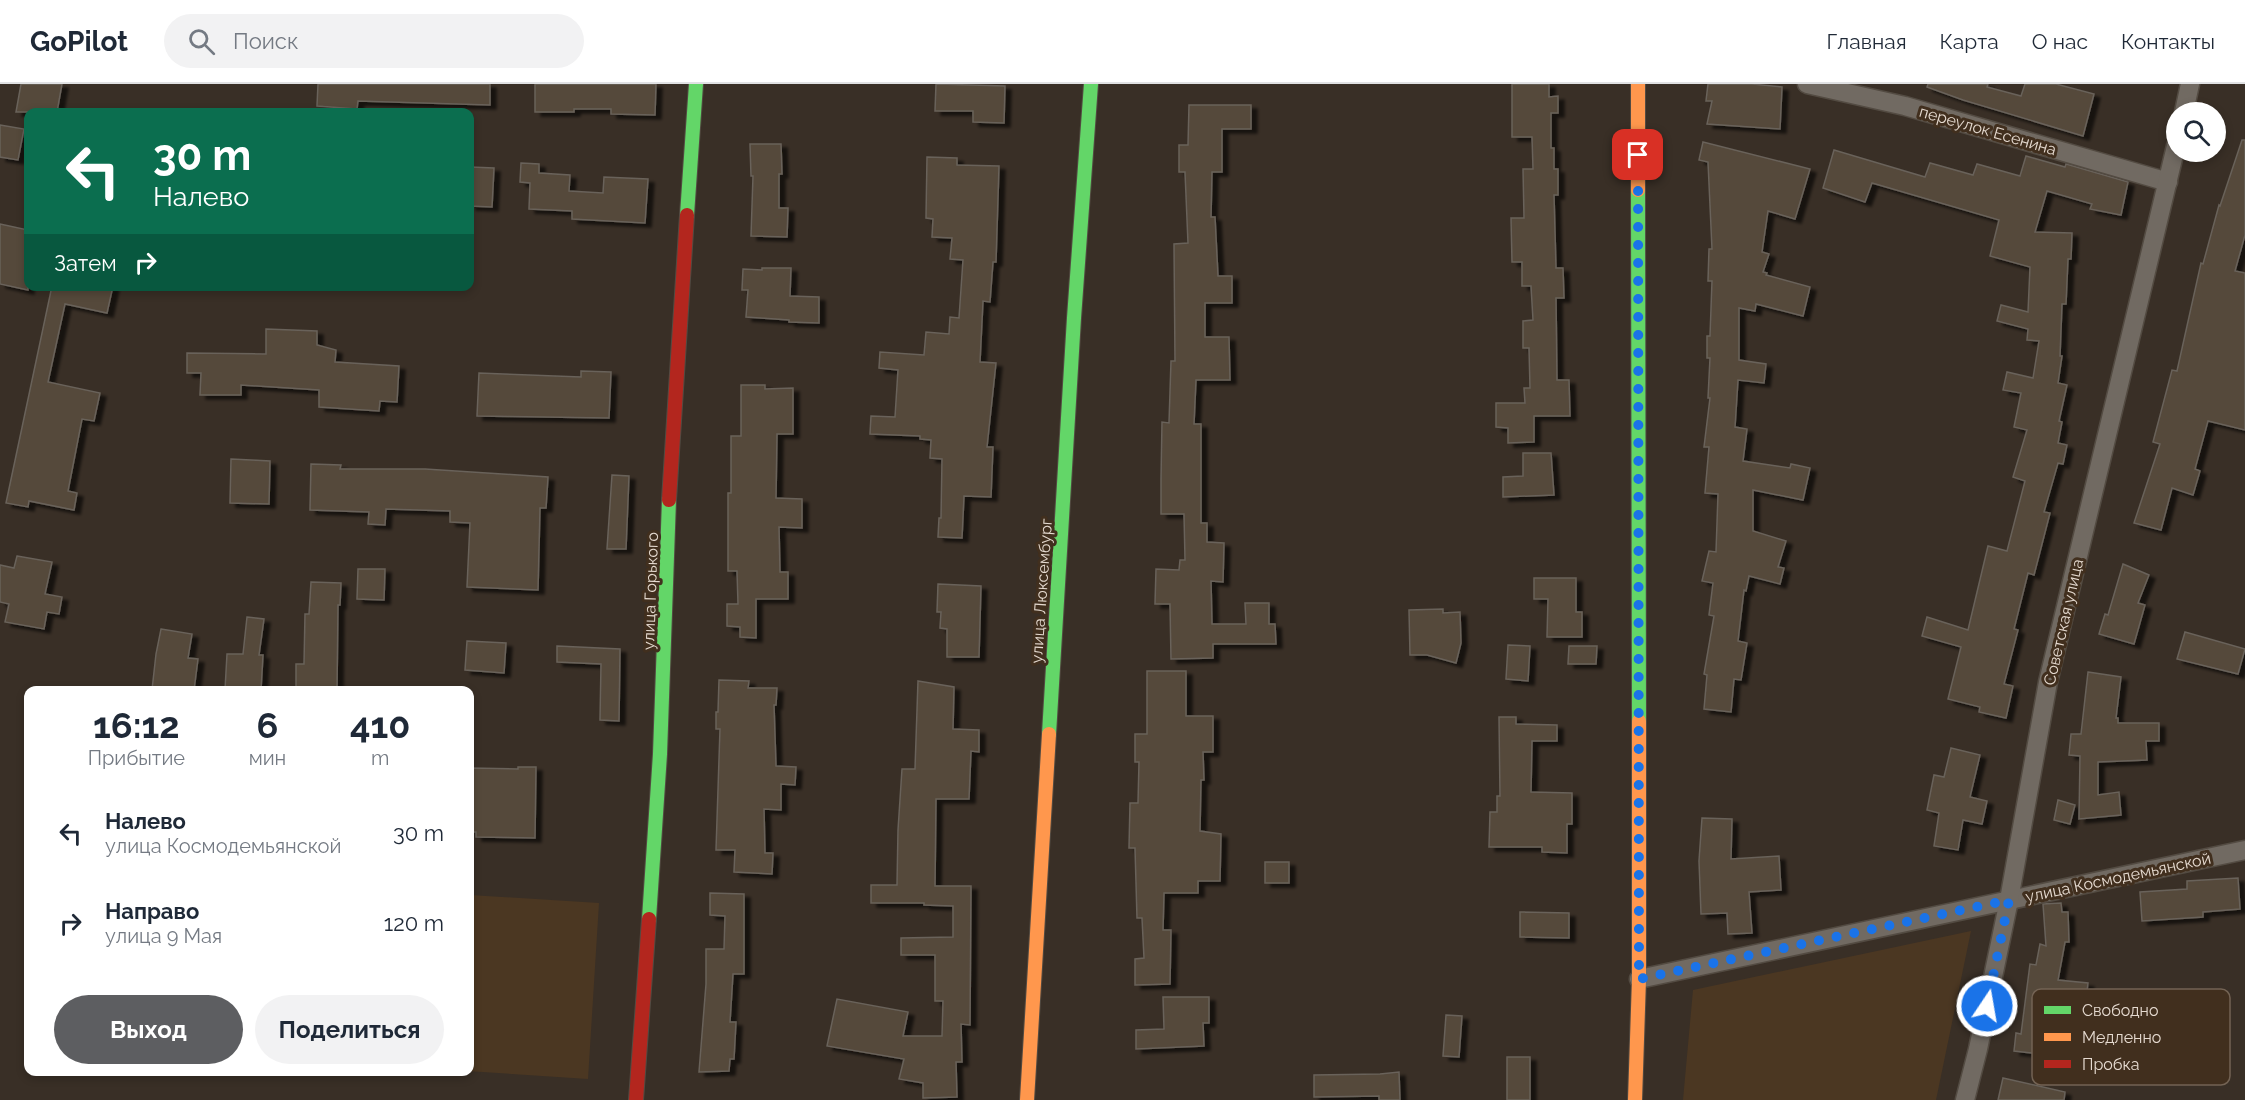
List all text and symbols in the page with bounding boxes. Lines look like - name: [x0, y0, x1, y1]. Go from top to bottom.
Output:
- search box: [164, 14, 584, 68]
- text: GoPilot: [30, 25, 128, 58]
- icon: search: [185, 25, 218, 58]
- text: Поиск: [233, 28, 298, 54]
- text: Главная: [1827, 29, 1907, 54]
- text: Карта: [1940, 29, 1999, 54]
- text: О нас: [2032, 29, 2088, 54]
- text: Контакты: [2121, 29, 2215, 54]
- street label: переулок Есенина: [1917, 102, 2059, 159]
- map controls: [2166, 102, 2226, 162]
- button: search: [2166, 102, 2226, 162]
- pin: [1612, 129, 1663, 180]
- text: 30 m: [153, 131, 251, 180]
- icon: left: [54, 132, 132, 210]
- icon: arrive: [1621, 138, 1654, 171]
- text: Налево: [153, 181, 249, 212]
- icon: right: [129, 246, 162, 279]
- text: Затем: [54, 250, 117, 276]
- street label: улица Люксембург: [1027, 517, 1056, 664]
- street label: улица Горького: [639, 532, 662, 650]
- street label: Советская улица: [2040, 557, 2087, 687]
- text: 16:12: [93, 704, 180, 746]
- text: 6: [257, 704, 278, 746]
- text: 410: [350, 704, 410, 746]
- text: Прибытие: [88, 746, 185, 770]
- text: мин: [249, 746, 286, 770]
- text: m: [371, 746, 389, 770]
- text: Налево: [105, 808, 186, 834]
- icon: left: [54, 817, 87, 850]
- text: 30 m: [393, 820, 444, 846]
- text: улица Космодемьянской: [105, 834, 341, 858]
- street label: улица Космодемьянской: [2024, 849, 2213, 906]
- text: Направо: [105, 898, 199, 924]
- icon: right: [54, 907, 87, 940]
- text: 120 m: [384, 910, 444, 936]
- text: улица 9 Мая: [105, 924, 222, 948]
- position arrow: [1955, 974, 2019, 1038]
- legend: [2032, 989, 2230, 1085]
- button: Выход: [54, 995, 243, 1064]
- button: Поделиться: [255, 995, 444, 1064]
- text: Свободно: [2082, 1001, 2158, 1020]
- text: Медленно: [2082, 1028, 2161, 1047]
- text: Пробка: [2082, 1055, 2140, 1074]

